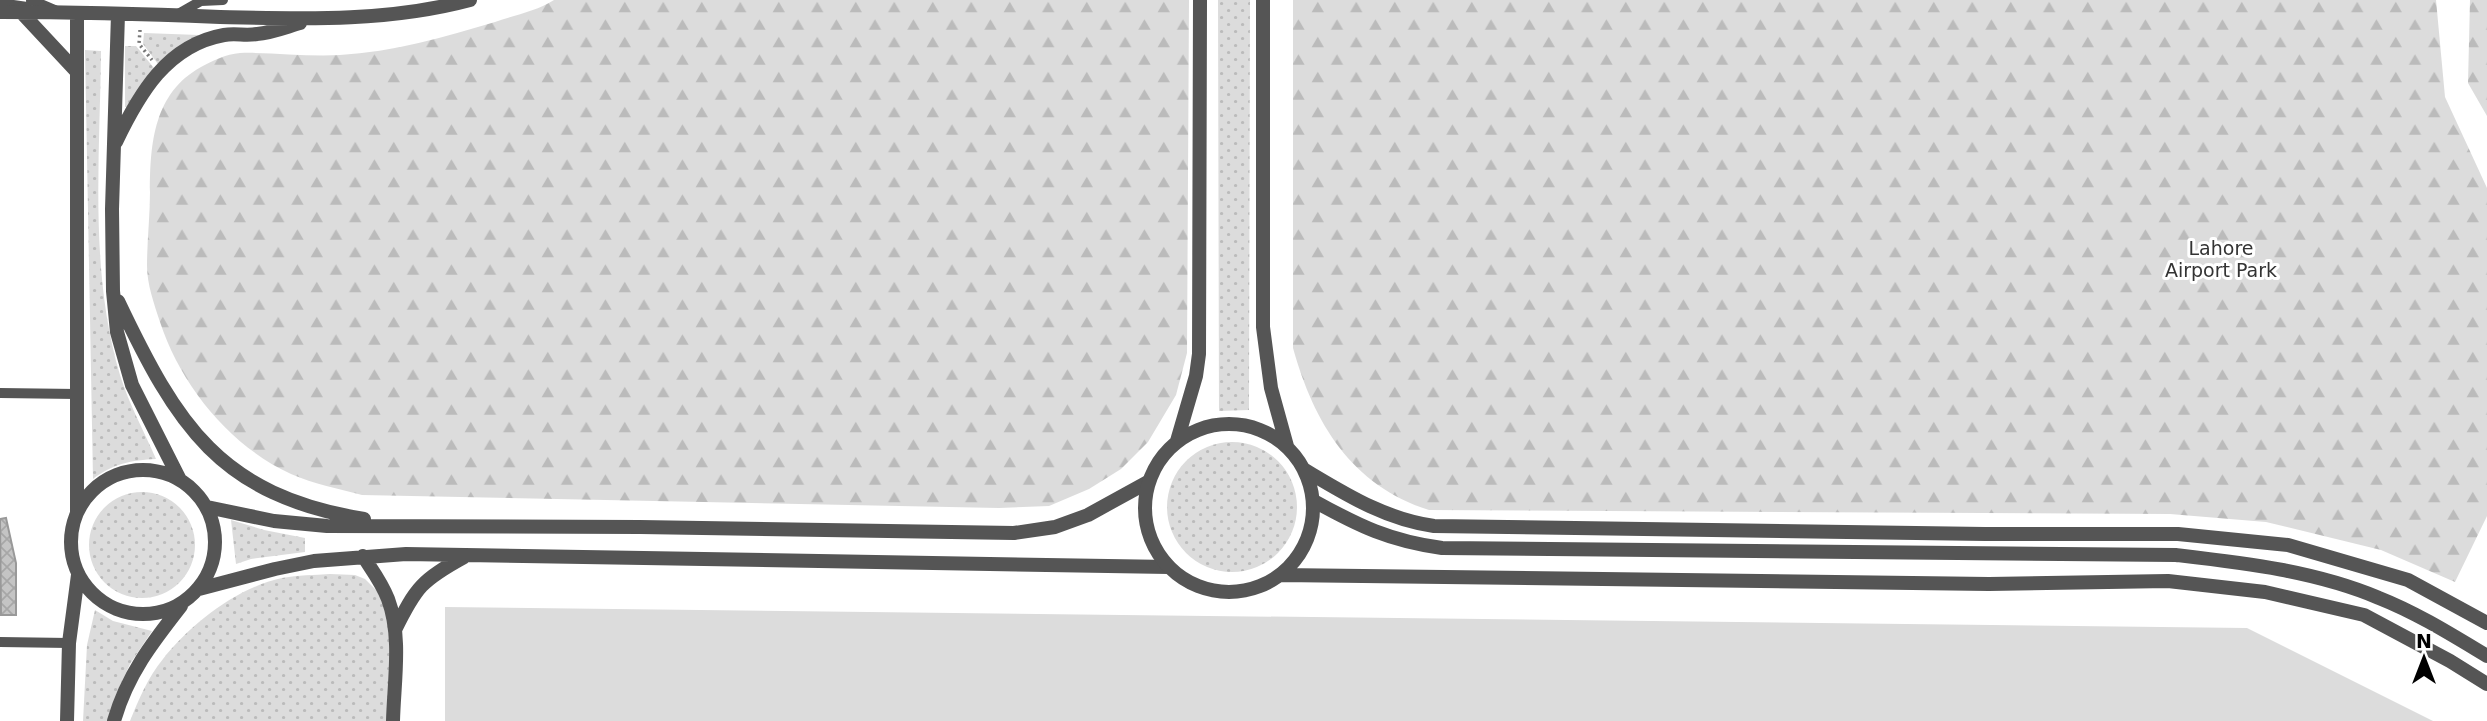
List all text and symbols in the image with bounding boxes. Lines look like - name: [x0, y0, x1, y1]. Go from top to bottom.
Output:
- park label: Lahore Airport Park: [2165, 237, 2277, 281]
- north arrow: [2389, 623, 2459, 693]
- text: N: [2416, 630, 2432, 652]

